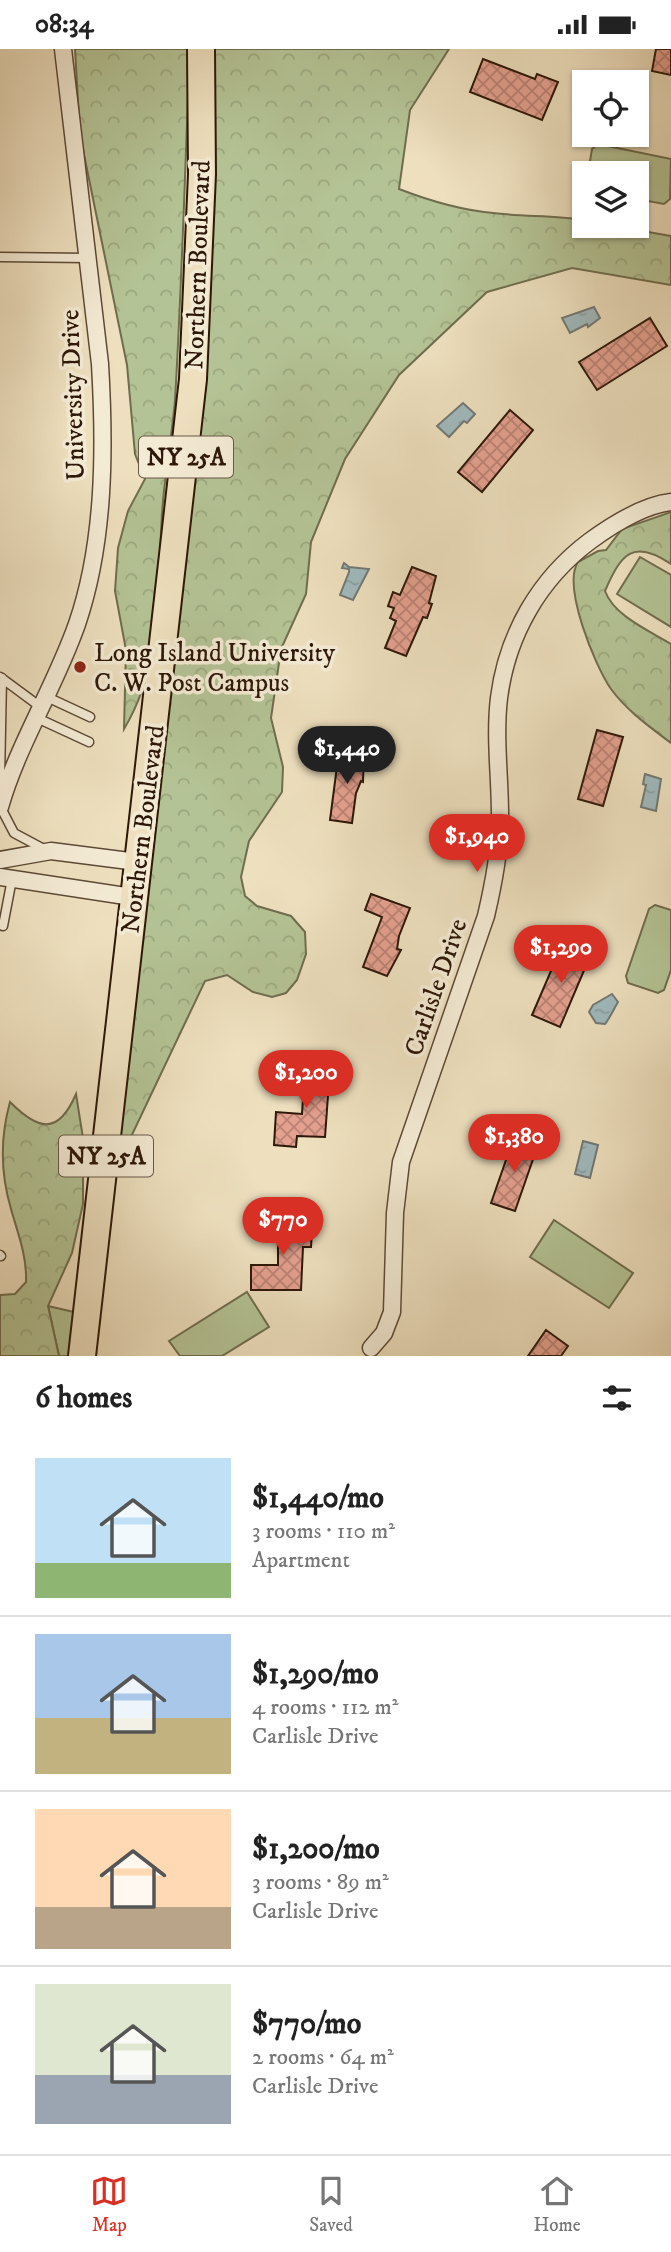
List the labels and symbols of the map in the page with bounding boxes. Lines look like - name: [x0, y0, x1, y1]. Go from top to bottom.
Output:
- street label: Northern Boulevard: [178, 160, 219, 370]
- street label: University Drive: [54, 309, 93, 481]
- road number: NY 25A: [139, 437, 233, 477]
- place label: Long Island University C. W. Post Campus: [94, 637, 336, 700]
- marker: Long Island University C. W. Post Campus: [72, 659, 88, 675]
- street label: Northern Boulevard: [114, 723, 173, 935]
- pin: $1,440: [290, 727, 404, 786]
- pin: $1,940: [420, 815, 534, 874]
- street label: Carlisle Drive: [398, 915, 475, 1060]
- pin: $1,290: [504, 925, 618, 985]
- pin: $1,200: [249, 1051, 363, 1110]
- pin: $1,380: [457, 1115, 571, 1174]
- road number: NY 25A: [59, 1135, 153, 1177]
- pin: $770: [242, 1197, 324, 1257]

